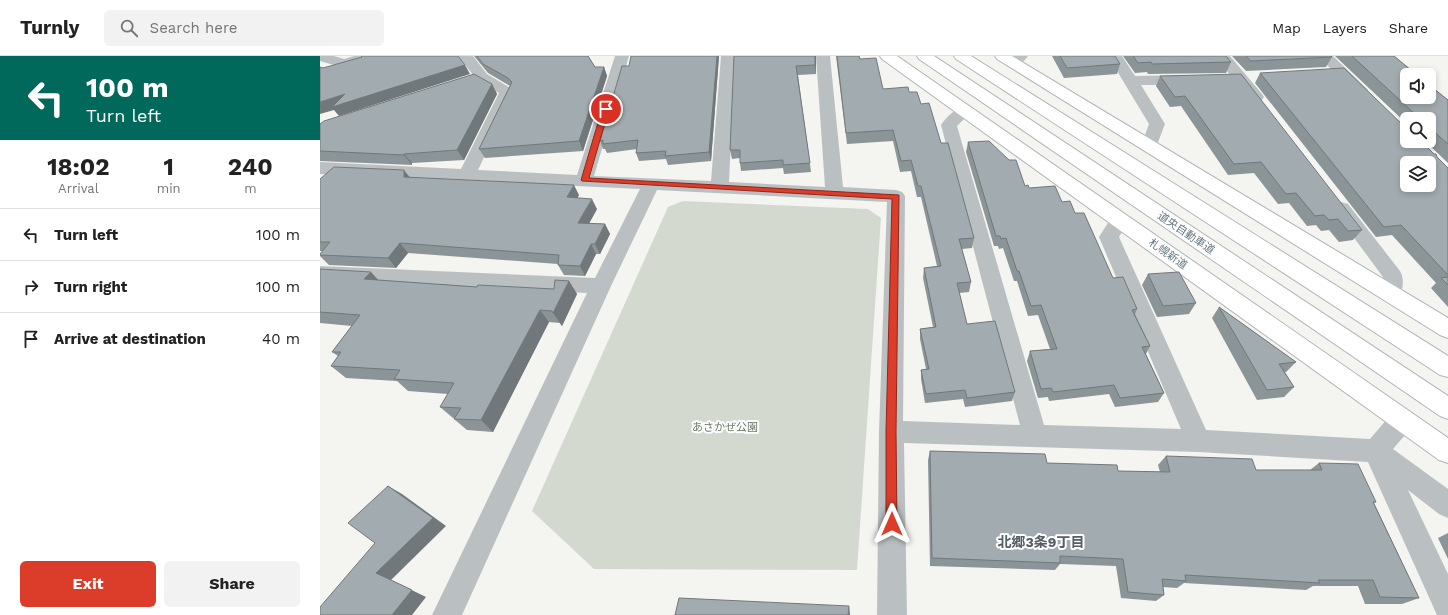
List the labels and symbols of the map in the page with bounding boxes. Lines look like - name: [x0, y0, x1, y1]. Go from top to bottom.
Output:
- pin: [589, 92, 623, 126]
- street label: 道央自動車道: [1155, 209, 1217, 257]
- street label: 札幌新道: [1146, 236, 1190, 272]
- park label: あさかぜ公園: [692, 421, 758, 434]
- position arrow: [871, 503, 913, 545]
- district label: 北郷3条9丁目: [998, 534, 1084, 550]

